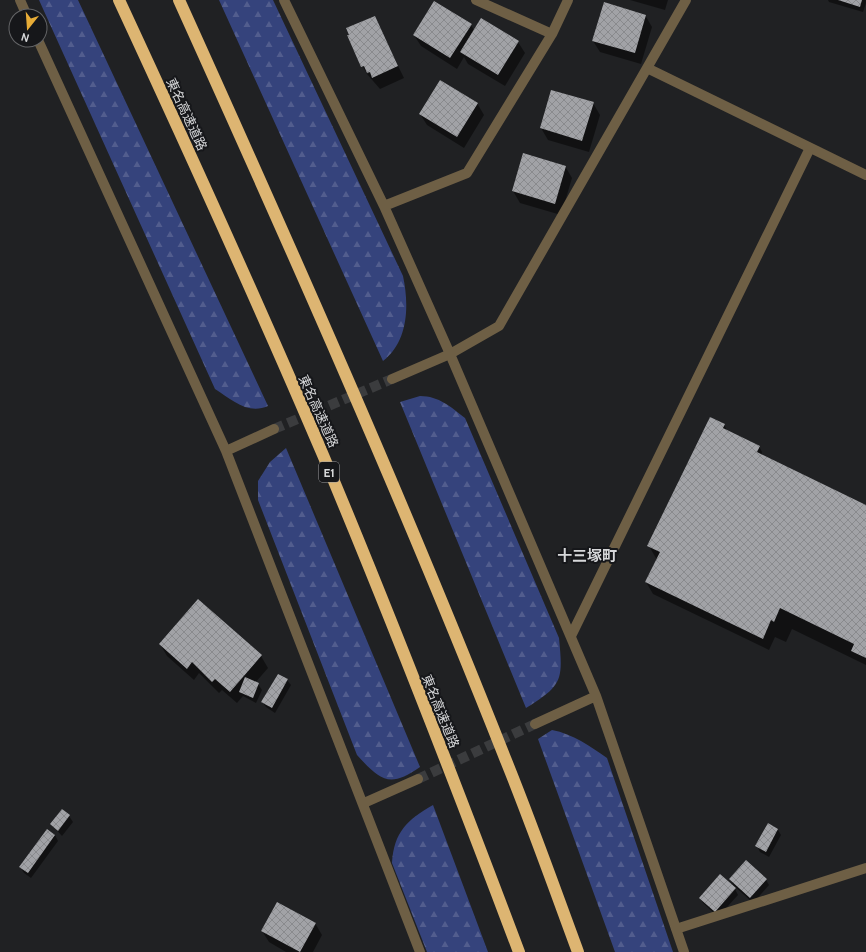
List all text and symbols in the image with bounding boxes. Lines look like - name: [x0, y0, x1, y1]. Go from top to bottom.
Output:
- north arrow: [8, 8, 48, 48]
- text: N: [19, 30, 31, 45]
- street label: 東名高速道路: [163, 75, 211, 153]
- street label: 東名高速道路: [296, 372, 342, 450]
- road number: E1: [319, 462, 339, 482]
- district label: 十三塚町: [557, 547, 617, 565]
- street label: 東名高速道路: [419, 672, 463, 750]

